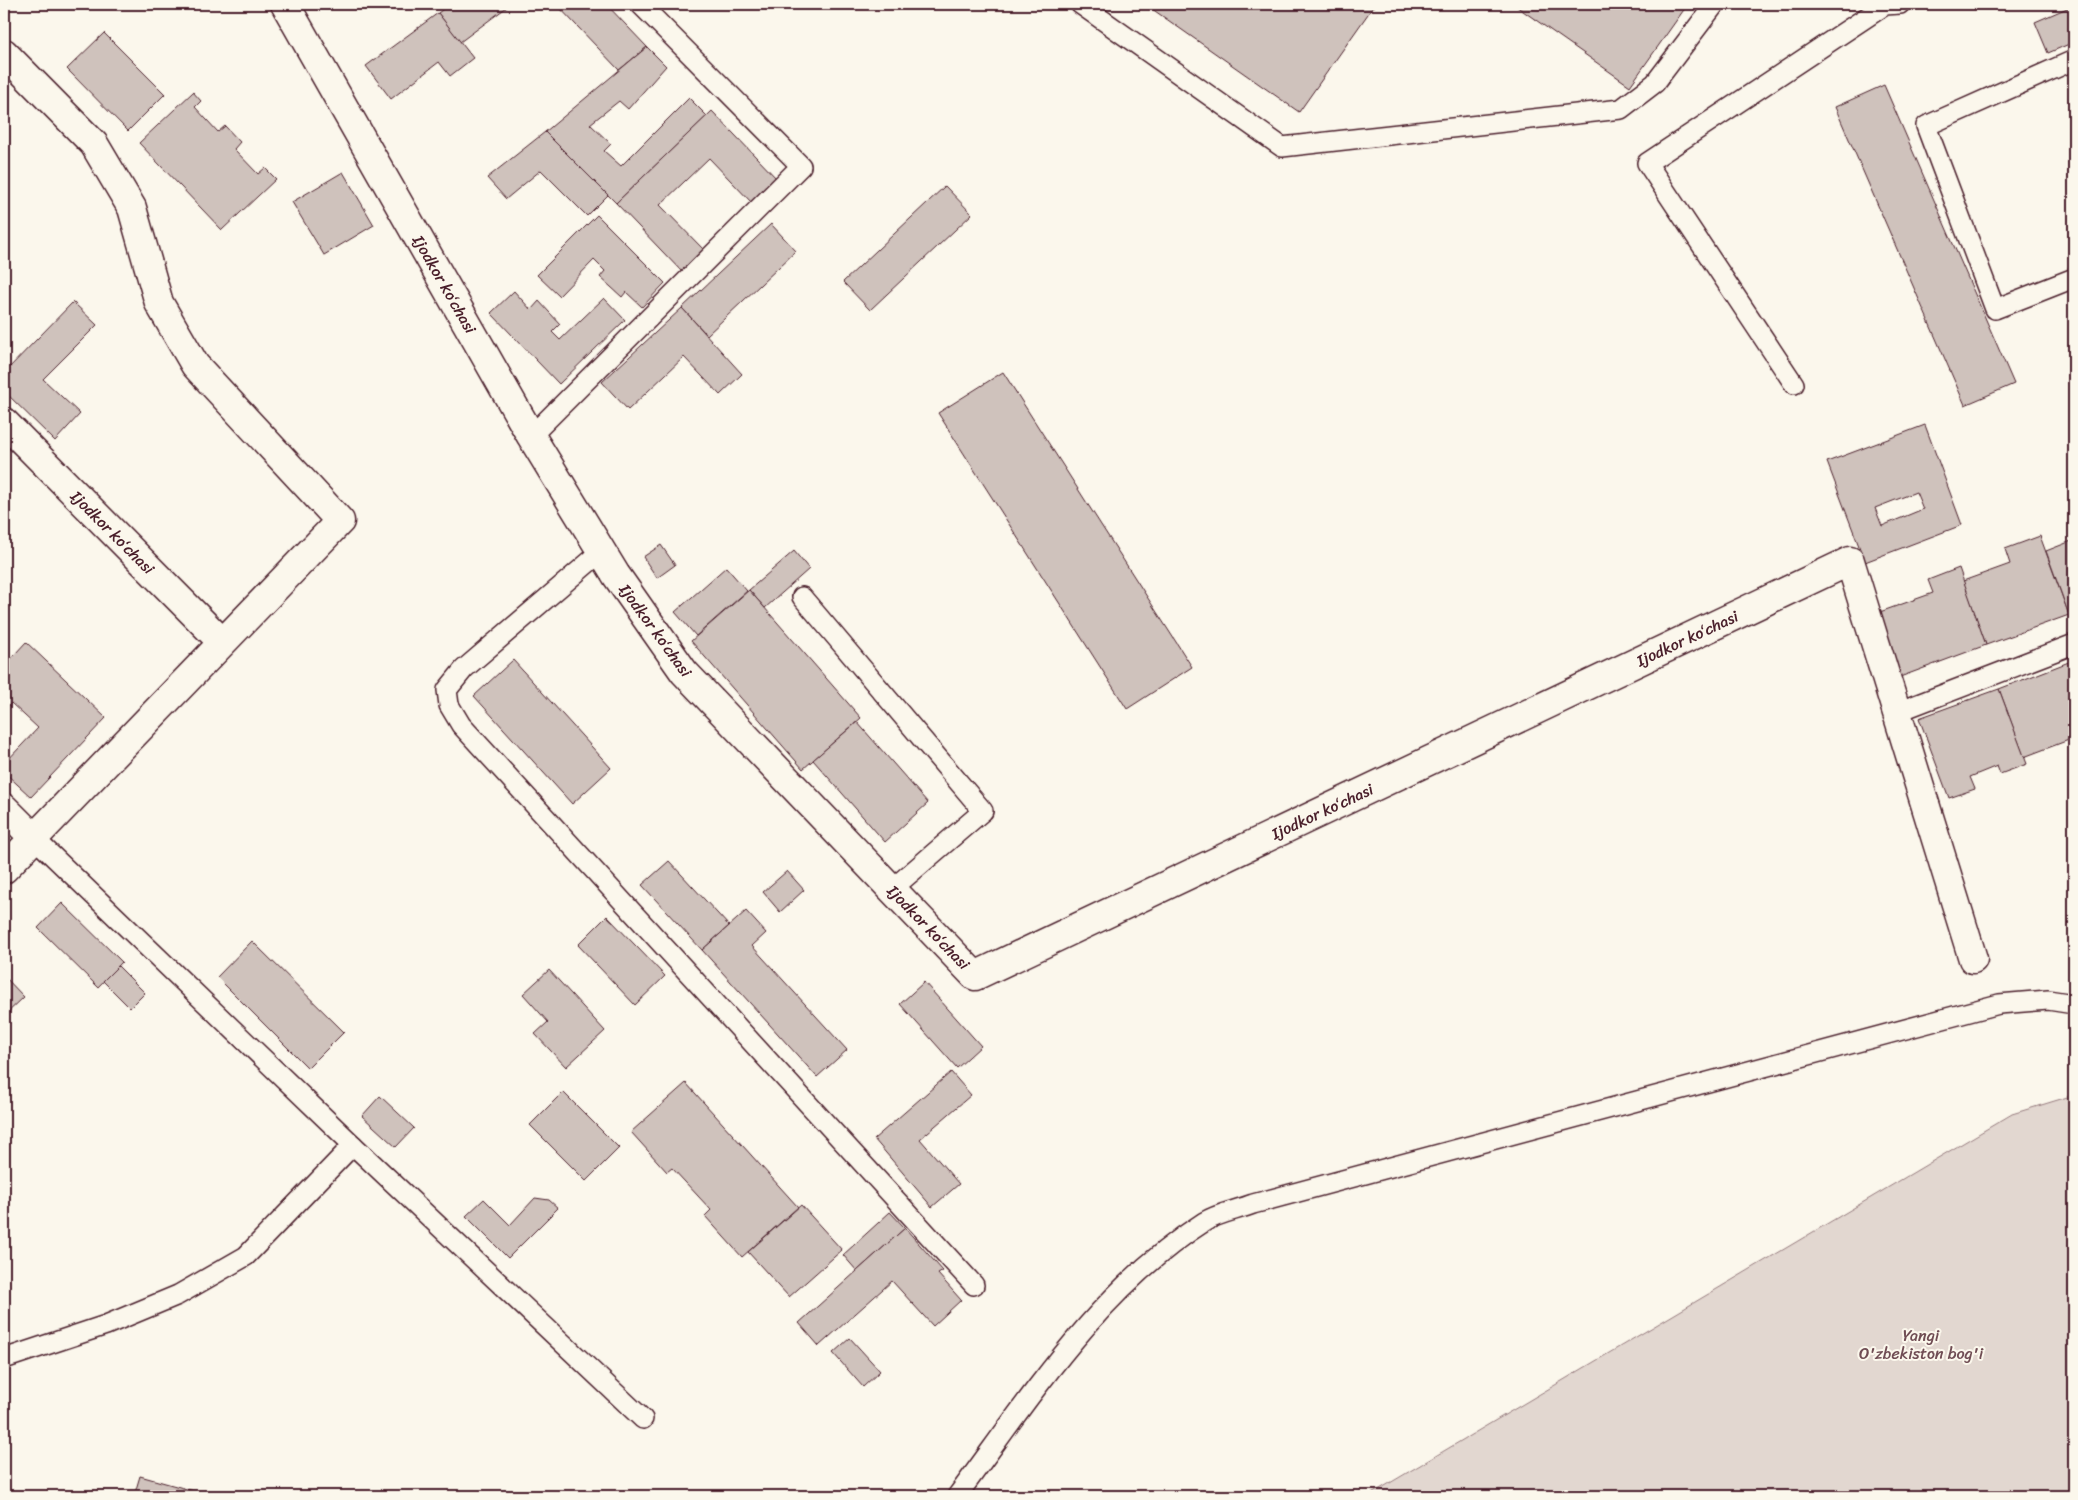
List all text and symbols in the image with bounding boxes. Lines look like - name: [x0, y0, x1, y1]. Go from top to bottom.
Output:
- street label: Ijodkor koʻchasi: [404, 228, 485, 340]
- street label: Ijodkor koʻchasi: [63, 482, 162, 582]
- street label: Ijodkor koʻchasi: [611, 576, 700, 684]
- street label: Ijodkor koʻchasi: [1630, 602, 1744, 675]
- street label: Ijodkor koʻchasi: [1265, 775, 1379, 848]
- street label: Ijodkor koʻchasi: [879, 877, 978, 977]
- park label: Yangi O'zbekiston bog'i: [1859, 1321, 1984, 1368]

